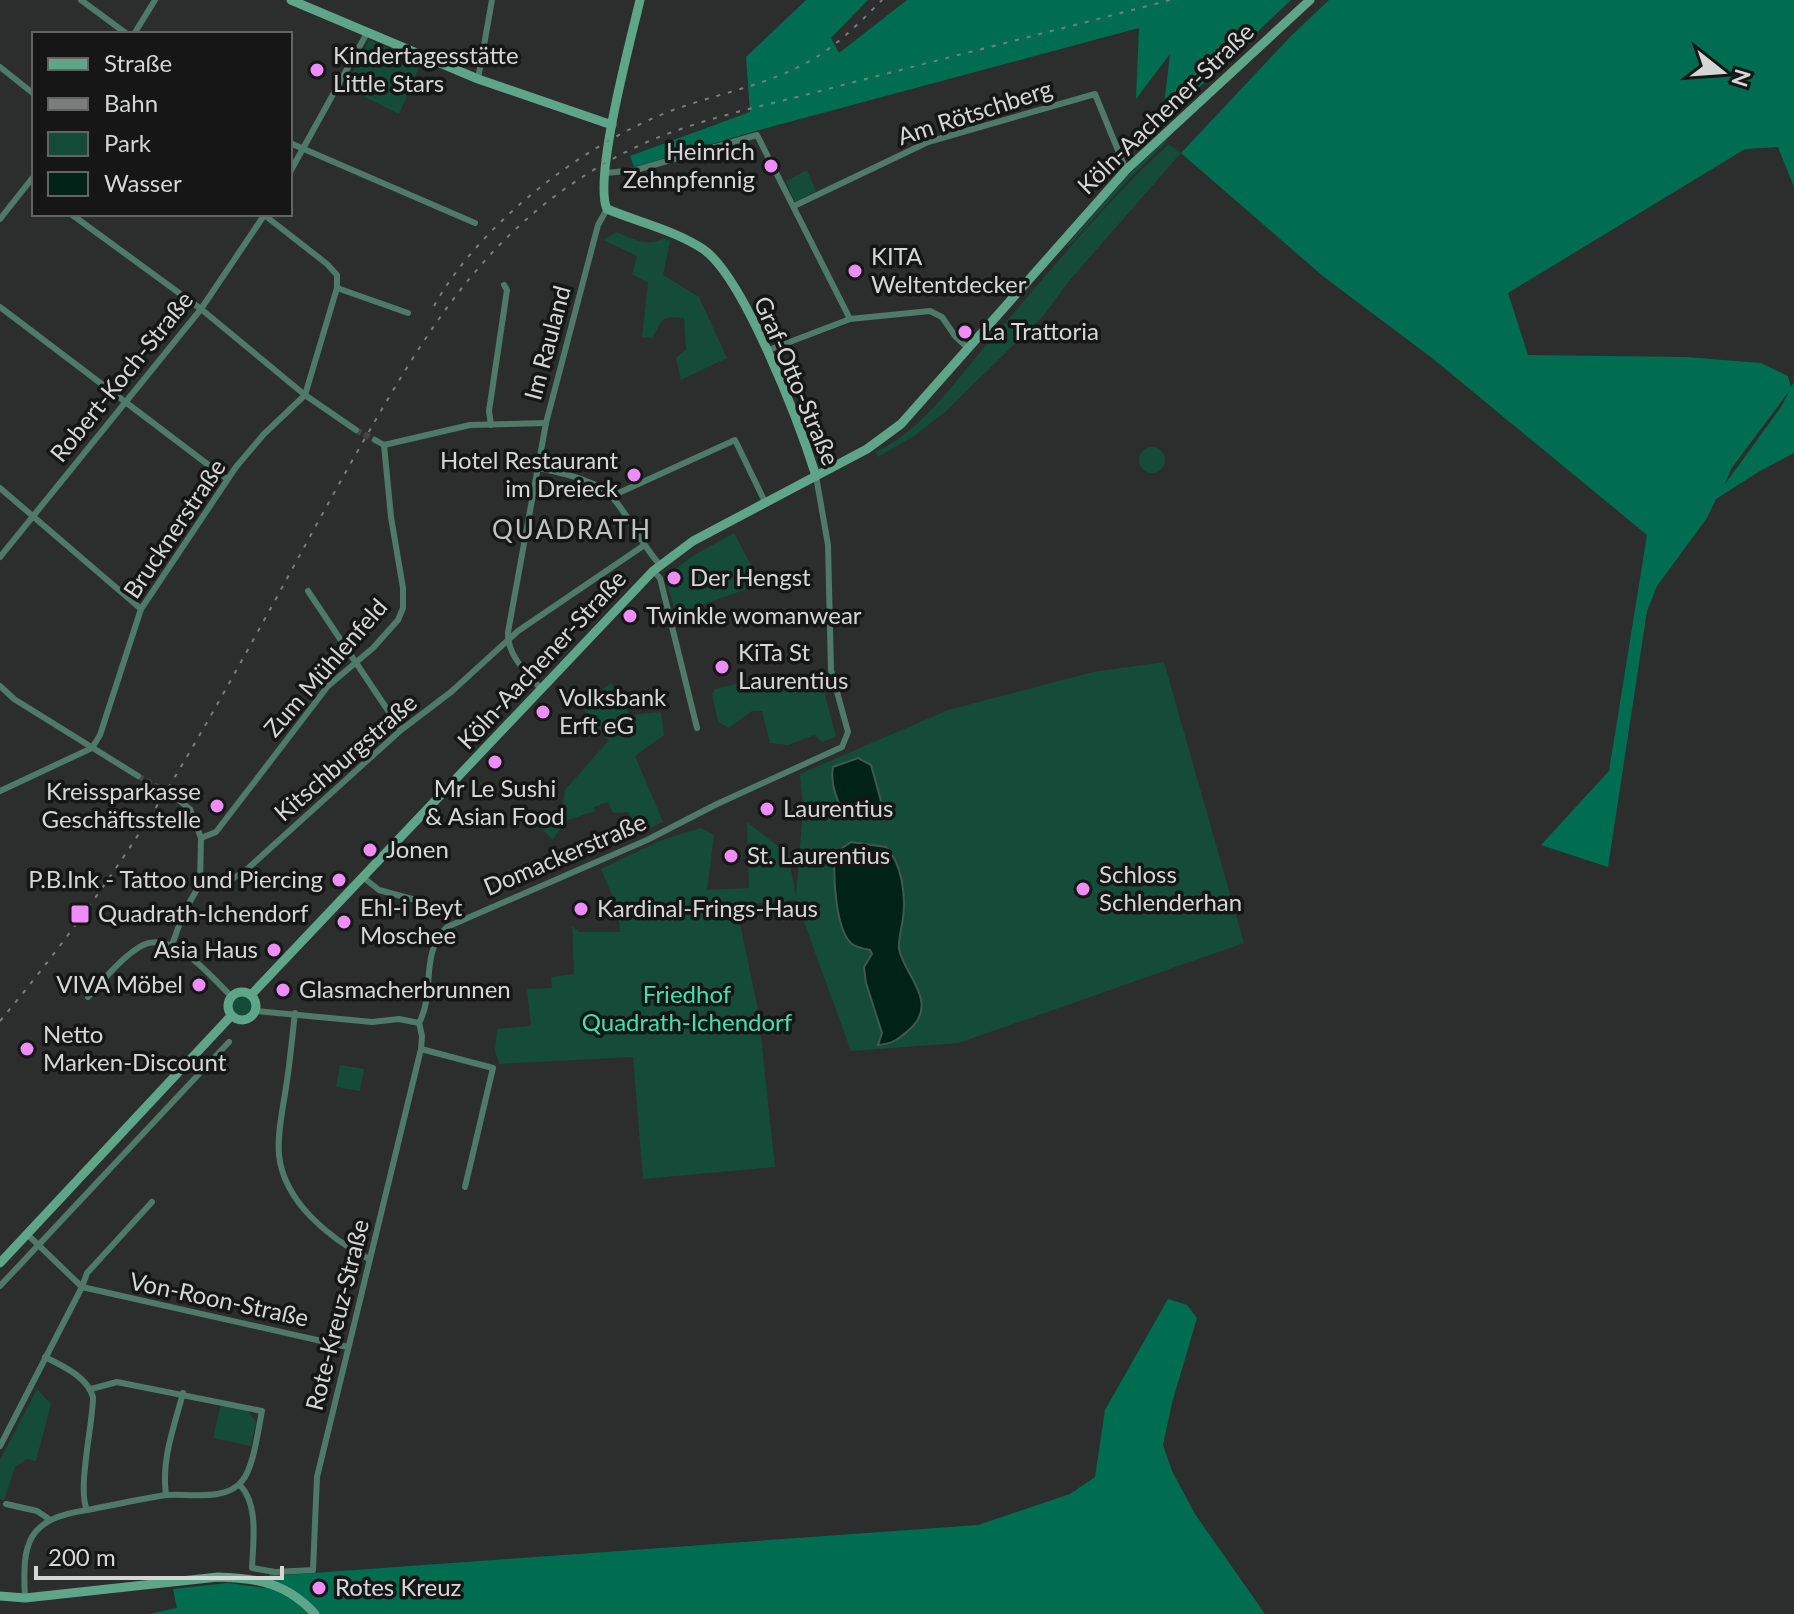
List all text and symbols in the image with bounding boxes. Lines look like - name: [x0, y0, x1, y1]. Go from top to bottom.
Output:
- street label: Köln-Aachener-Straße: [1071, 16, 1259, 200]
- legend: [32, 32, 292, 216]
- north arrow: [1682, 32, 1762, 112]
- place label: Kindertagesstätte Little Stars: [333, 40, 519, 97]
- text: Straße: [104, 48, 172, 77]
- marker: Kindertagesstätte Little Stars: [308, 61, 326, 79]
- text: N: [1726, 66, 1757, 90]
- street label: Am Rötschberg: [894, 73, 1055, 150]
- text: Bahn: [104, 88, 158, 117]
- text: Park: [104, 128, 152, 157]
- place label: Heinrich Zehnpfennig: [623, 136, 755, 193]
- marker: Heinrich Zehnpfennig: [762, 157, 780, 175]
- text: Wasser: [104, 168, 182, 197]
- place label: KITA Weltentdecker: [871, 241, 1027, 298]
- marker: KITA Weltentdecker: [846, 262, 864, 280]
- street label: Im Rauland: [517, 282, 576, 403]
- street label: Robert-Koch-Straße: [43, 285, 198, 467]
- street label: Graf-Otto-Straße: [749, 292, 846, 469]
- place label: La Trattoria: [981, 316, 1099, 345]
- marker: La Trattoria: [956, 323, 974, 341]
- place label: Hotel Restaurant im Dreieck: [440, 445, 619, 502]
- street label: Brucknerstraße: [116, 453, 231, 603]
- marker: Hotel Restaurant im Dreieck: [625, 466, 643, 484]
- district label: QUADRATH: [492, 513, 652, 545]
- place label: Der Hengst: [690, 562, 811, 591]
- street label: Köln-Aachener-Straße: [451, 564, 631, 754]
- marker: Der Hengst: [665, 569, 683, 587]
- street label: Zum Mühlenfeld: [257, 592, 393, 742]
- place label: Twinkle womanwear: [646, 600, 862, 629]
- marker: Twinkle womanwear: [621, 607, 639, 625]
- place label: KiTa St Laurentius: [738, 637, 848, 694]
- marker: KiTa St Laurentius: [713, 658, 731, 676]
- place label: Volksbank Erft eG: [559, 682, 667, 739]
- street label: Kitschburgstraße: [268, 687, 422, 827]
- marker: Volksbank Erft eG: [534, 703, 552, 721]
- marker: Mr Le Sushi & Asian Food: [486, 753, 504, 771]
- place label: Mr Le Sushi & Asian Food: [425, 773, 565, 830]
- place label: Kreissparkasse Geschäftsstelle: [42, 776, 201, 833]
- place label: Laurentius: [783, 793, 893, 822]
- marker: Kreissparkasse Geschäftsstelle: [208, 797, 226, 815]
- marker: Laurentius: [758, 800, 776, 818]
- street label: Domackerstraße: [479, 806, 650, 901]
- place label: Jonen: [386, 834, 449, 863]
- place label: St. Laurentius: [747, 840, 890, 869]
- marker: Jonen: [361, 841, 379, 859]
- marker: St. Laurentius: [722, 847, 740, 865]
- place label: Schloss Schlenderhan: [1099, 859, 1242, 916]
- place label: P.B.Ink - Tattoo und Piercing: [28, 864, 323, 893]
- marker: P.B.Ink - Tattoo und Piercing: [330, 871, 348, 889]
- marker: Schloss Schlenderhan: [1074, 880, 1092, 898]
- place label: Ehl-i Beyt Moschee: [360, 892, 463, 949]
- place label: Kardinal-Frings-Haus: [597, 893, 818, 922]
- place label: Quadrath-Ichendorf: [98, 898, 309, 927]
- marker: Kardinal-Frings-Haus: [572, 900, 590, 918]
- marker: Quadrath-Ichendorf: [69, 903, 91, 925]
- marker: Ehl-i Beyt Moschee: [335, 913, 353, 931]
- place label: Asia Haus: [154, 934, 258, 963]
- marker: Asia Haus: [265, 941, 283, 959]
- place label: VIVA Möbel: [56, 969, 183, 998]
- place label: Glasmacherbrunnen: [299, 974, 511, 1003]
- marker: VIVA Möbel: [190, 976, 208, 994]
- park label: Friedhof Quadrath-Ichendorf: [582, 979, 793, 1036]
- marker: Glasmacherbrunnen: [274, 981, 292, 999]
- place label: Netto Marken-Discount: [43, 1019, 227, 1076]
- marker: Netto Marken-Discount: [18, 1040, 36, 1058]
- street label: Rote-Kreuz-Straße: [299, 1216, 374, 1413]
- street label: Von-Roon-Straße: [127, 1265, 311, 1332]
- scale bar: [36, 1530, 282, 1580]
- text: 200 m: [48, 1542, 116, 1571]
- place label: Rotes Kreuz: [335, 1572, 462, 1601]
- marker: Rotes Kreuz: [310, 1579, 328, 1597]

